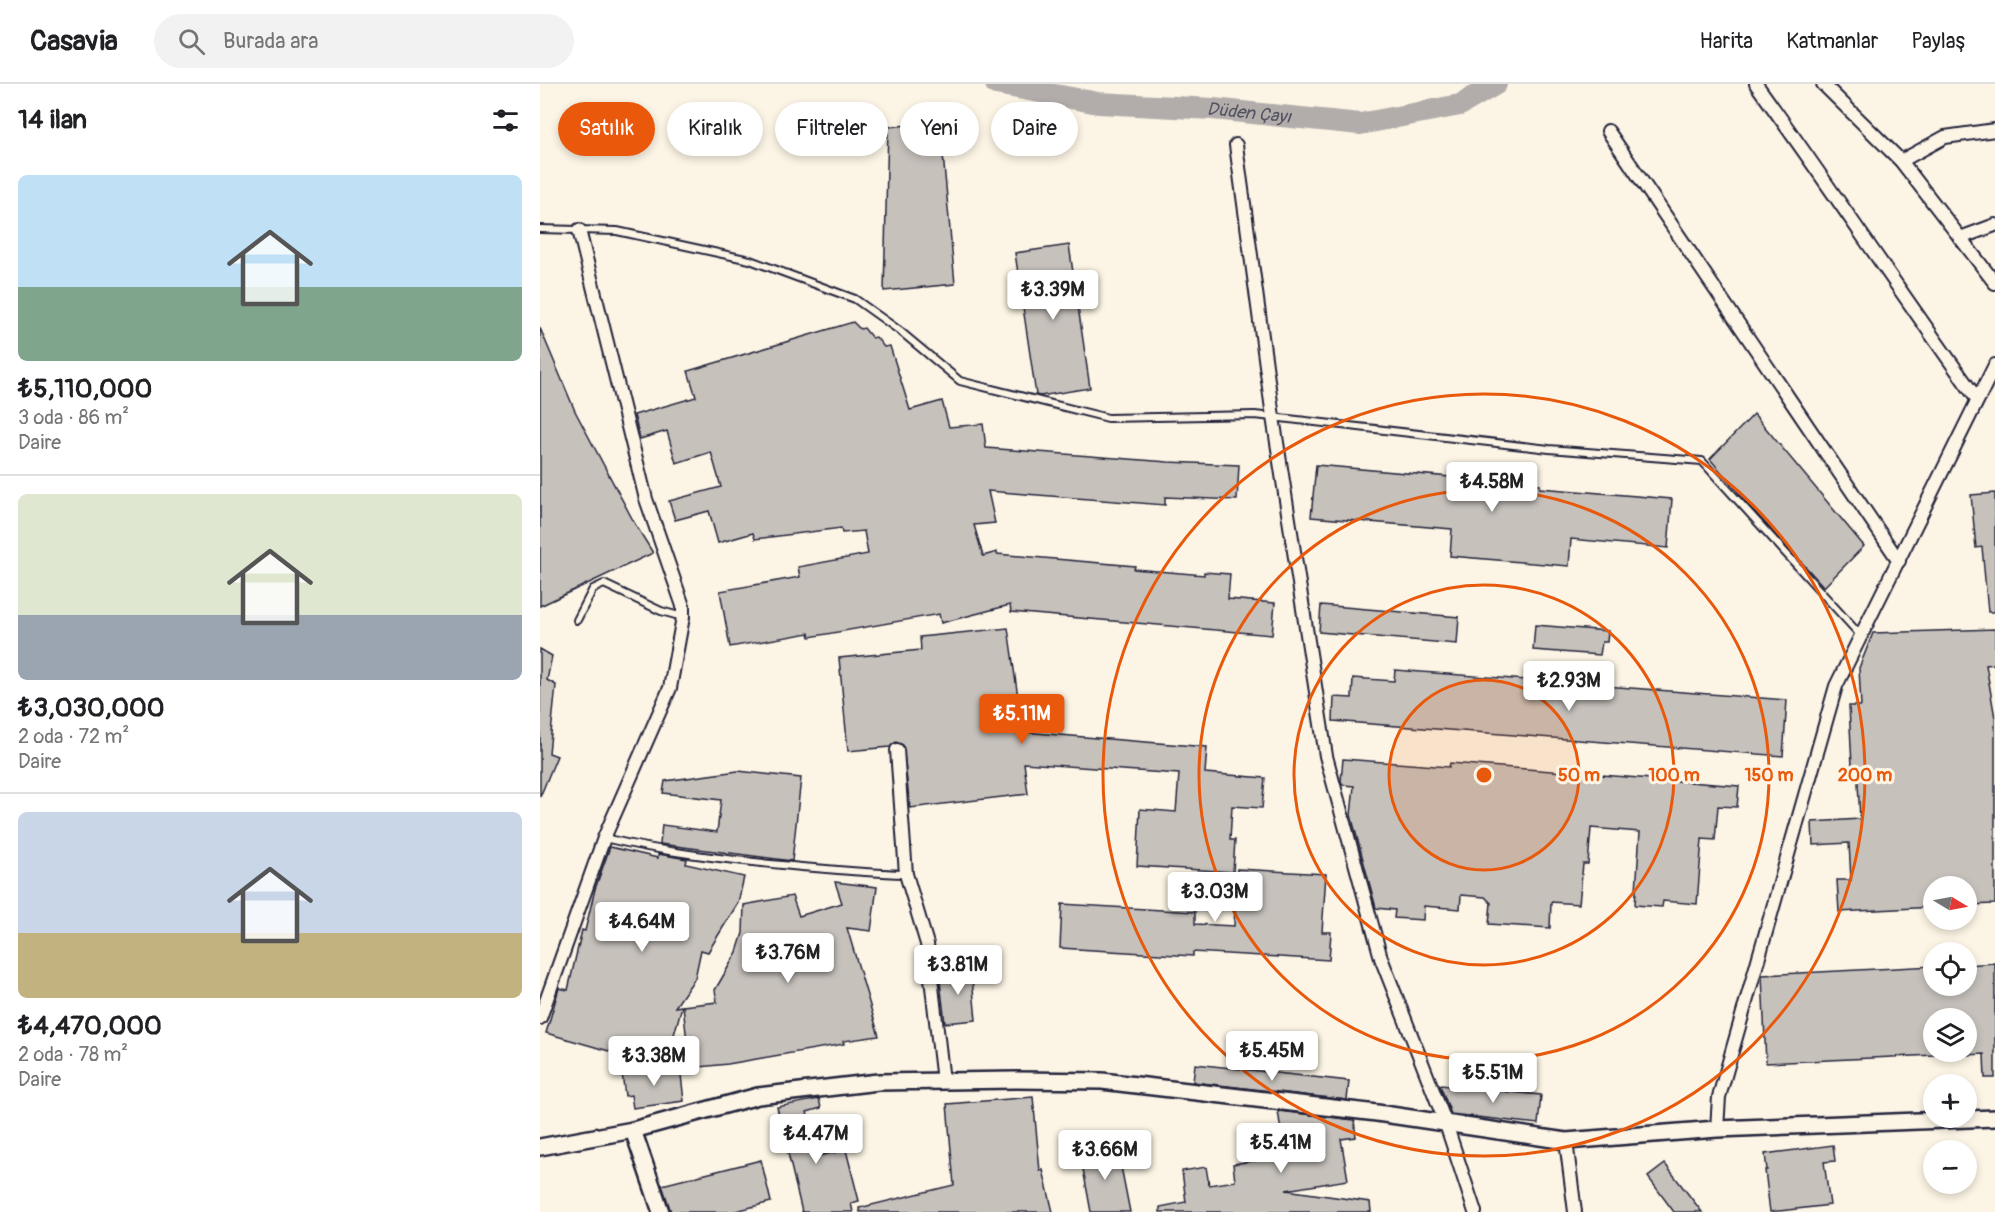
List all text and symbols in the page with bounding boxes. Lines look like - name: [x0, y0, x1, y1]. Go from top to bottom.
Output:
- search box: [154, 14, 574, 68]
- text: Casavia: [30, 24, 118, 59]
- icon: search: [175, 25, 208, 58]
- text: Burada ara: [223, 27, 319, 55]
- text: Harita: [1700, 28, 1753, 55]
- text: Katmanlar: [1786, 28, 1878, 55]
- text: Paylaş: [1911, 28, 1965, 55]
- water label: Düden Çayı: [1206, 97, 1293, 129]
- chip: Satılık: [558, 102, 655, 156]
- chip: Kiralık: [667, 102, 763, 156]
- chip: Filtreler: [775, 102, 888, 156]
- chip: Yeni: [900, 102, 979, 156]
- chip: Daire: [991, 102, 1078, 156]
- text: 14 ilan: [18, 104, 87, 136]
- icon: filters: [489, 104, 522, 137]
- icon: home: [216, 214, 324, 322]
- pin: ₺3.39M: [1004, 270, 1102, 321]
- text: ₺3.39M: [1021, 277, 1085, 302]
- text: ₺5,110,000: [18, 373, 152, 405]
- text: 3 oda · 86 m²: [18, 405, 129, 430]
- text: Daire: [18, 430, 61, 455]
- pin: ₺4.58M: [1443, 462, 1541, 513]
- text: ₺4.58M: [1460, 469, 1524, 494]
- icon: home: [216, 533, 324, 641]
- pin: ₺2.93M: [1520, 661, 1618, 712]
- text: ₺2.93M: [1537, 668, 1601, 693]
- text: ₺3,030,000: [18, 692, 165, 724]
- pin: ₺5.11M: [973, 694, 1071, 745]
- text: ₺5.11M: [993, 701, 1051, 726]
- text: 2 oda · 72 m²: [18, 724, 129, 749]
- text: Daire: [18, 749, 61, 774]
- text: 50 m: [1558, 764, 1600, 787]
- text: 100 m: [1648, 764, 1700, 787]
- text: 150 m: [1745, 764, 1794, 787]
- text: 200 m: [1838, 764, 1892, 787]
- centre of rings: [1474, 765, 1494, 785]
- icon: home: [216, 851, 324, 959]
- pin: ₺3.03M: [1166, 872, 1264, 923]
- north arrow: [1923, 876, 1977, 930]
- map controls: [1923, 876, 1977, 1194]
- text: ₺3.03M: [1182, 879, 1248, 904]
- pin: ₺4.64M: [593, 902, 691, 953]
- text: ₺4.64M: [609, 909, 675, 934]
- pin: ₺3.76M: [739, 933, 837, 984]
- text: ₺3.76M: [756, 940, 820, 965]
- button: locate: [1923, 942, 1977, 996]
- pin: ₺3.81M: [909, 945, 1007, 996]
- text: ₺3.81M: [928, 952, 988, 977]
- button: layers: [1923, 1008, 1977, 1062]
- text: ₺4,470,000: [18, 1010, 162, 1042]
- pin: ₺5.45M: [1223, 1031, 1321, 1082]
- pin: ₺3.38M: [605, 1036, 703, 1087]
- text: ₺5.45M: [1240, 1038, 1304, 1063]
- text: 2 oda · 78 m²: [18, 1042, 128, 1067]
- text: ₺3.38M: [622, 1043, 686, 1068]
- pin: ₺5.51M: [1444, 1053, 1542, 1104]
- text: ₺5.51M: [1463, 1060, 1523, 1085]
- text: Daire: [18, 1067, 61, 1092]
- button: +: [1923, 1074, 1977, 1128]
- pin: ₺4.47M: [767, 1114, 865, 1165]
- text: ₺4.47M: [784, 1121, 848, 1146]
- pin: ₺5.41M: [1232, 1123, 1330, 1174]
- pin: ₺3.66M: [1056, 1130, 1154, 1181]
- text: ₺5.41M: [1250, 1130, 1312, 1155]
- text: ₺3.66M: [1072, 1137, 1138, 1162]
- button: −: [1923, 1140, 1977, 1194]

